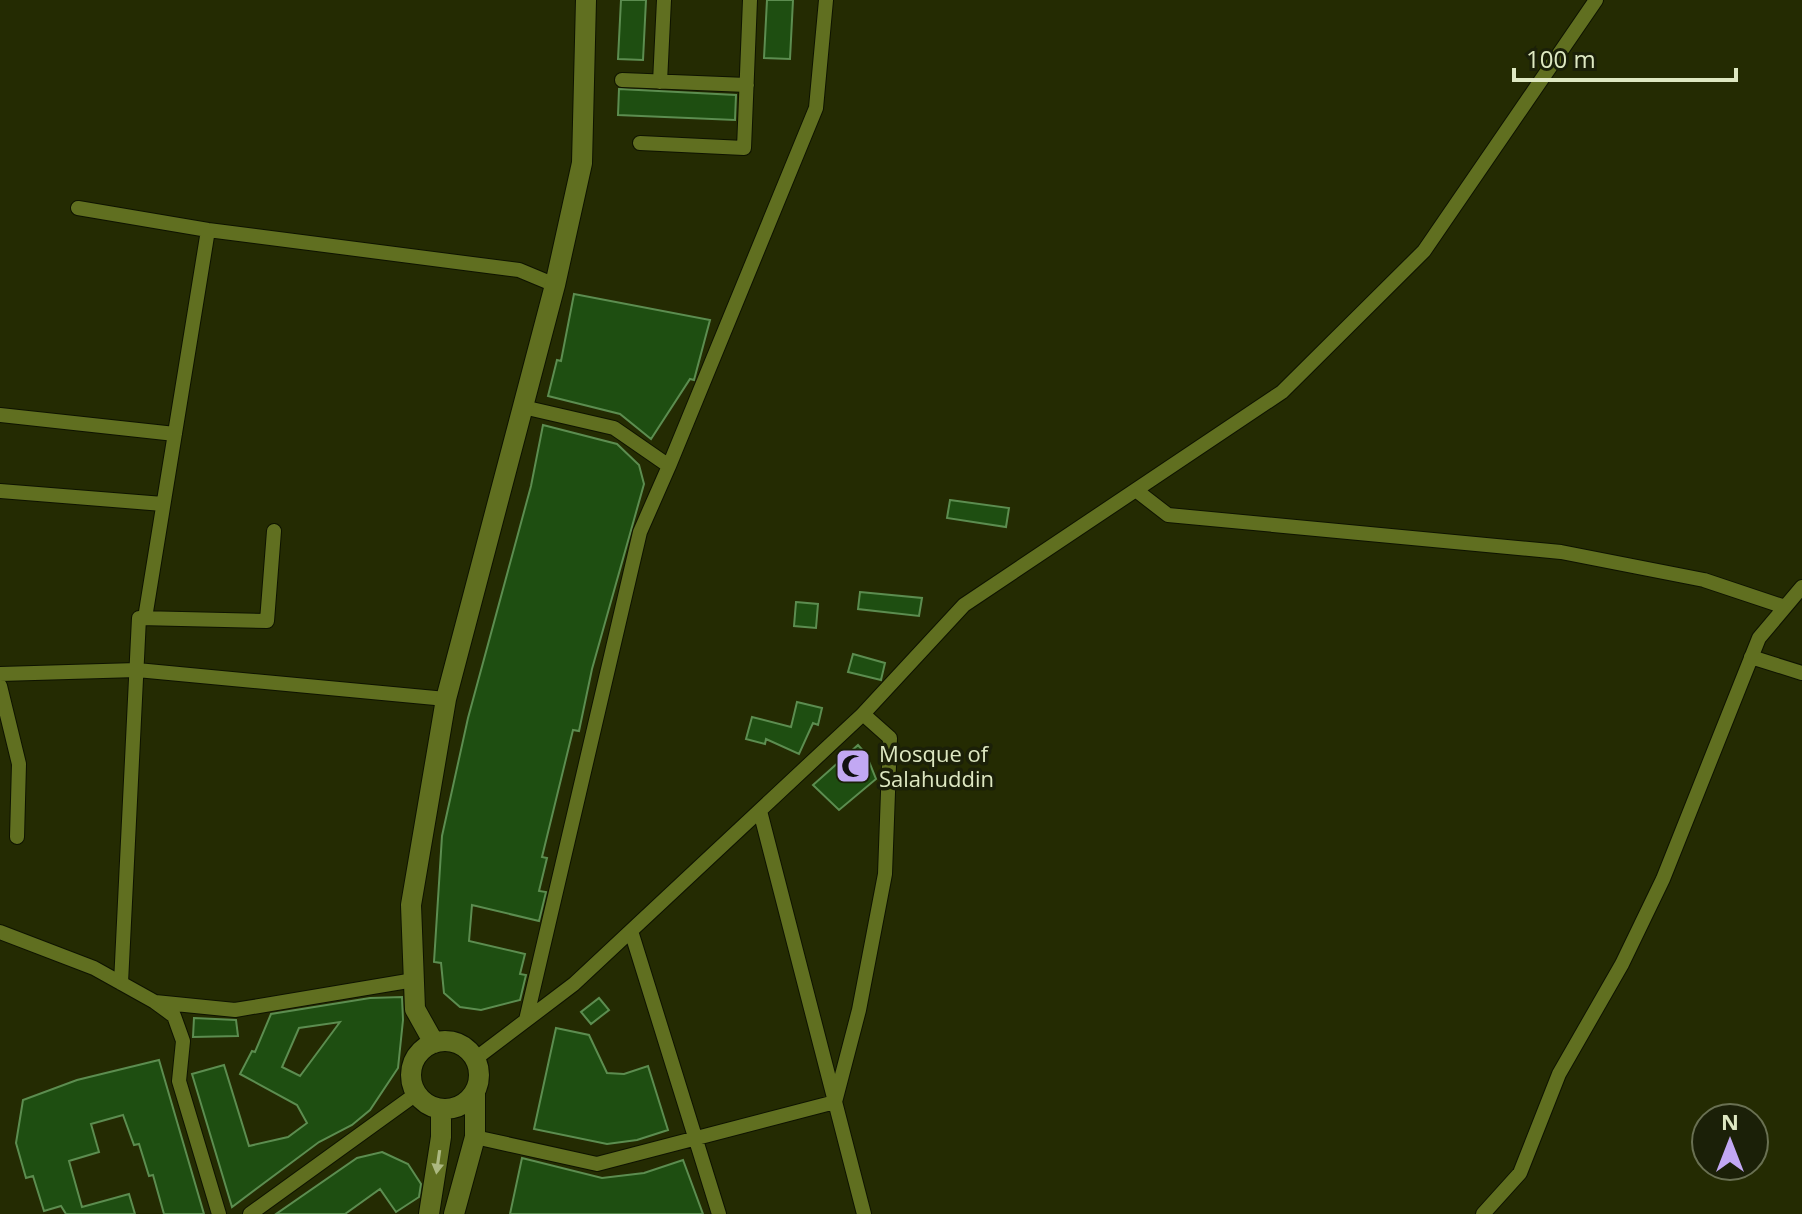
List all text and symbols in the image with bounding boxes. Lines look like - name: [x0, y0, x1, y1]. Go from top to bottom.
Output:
- scale bar: [1514, 32, 1736, 82]
- text: 100 m: [1526, 42, 1596, 75]
- place label: Mosque of Salahuddin: [879, 738, 994, 793]
- mosque icon: Mosque of Salahuddin: [834, 747, 872, 785]
- north arrow: [1690, 1102, 1770, 1182]
- text: N: [1721, 1106, 1739, 1136]
- one-way arrow: [431, 1150, 444, 1175]

